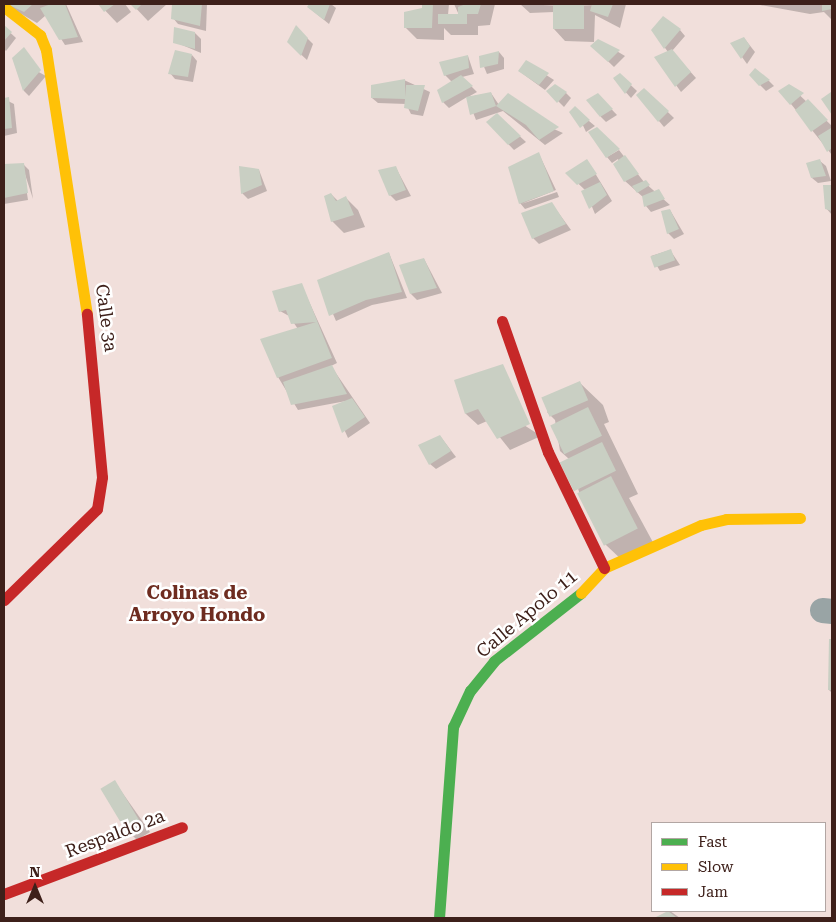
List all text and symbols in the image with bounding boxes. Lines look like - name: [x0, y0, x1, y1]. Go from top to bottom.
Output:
- street label: Calle 3a: [91, 283, 121, 353]
- street label: Calle Apolo 11: [472, 566, 582, 662]
- district label: Colinas de Arroyo Hondo: [129, 582, 265, 626]
- street label: Respaldo 2a: [62, 805, 168, 863]
- legend: [651, 822, 826, 912]
- text: Fast: [698, 833, 727, 851]
- text: Slow: [698, 858, 733, 876]
- north arrow: [10, 862, 60, 912]
- text: N: [30, 864, 40, 880]
- text: Jam: [698, 883, 728, 901]

